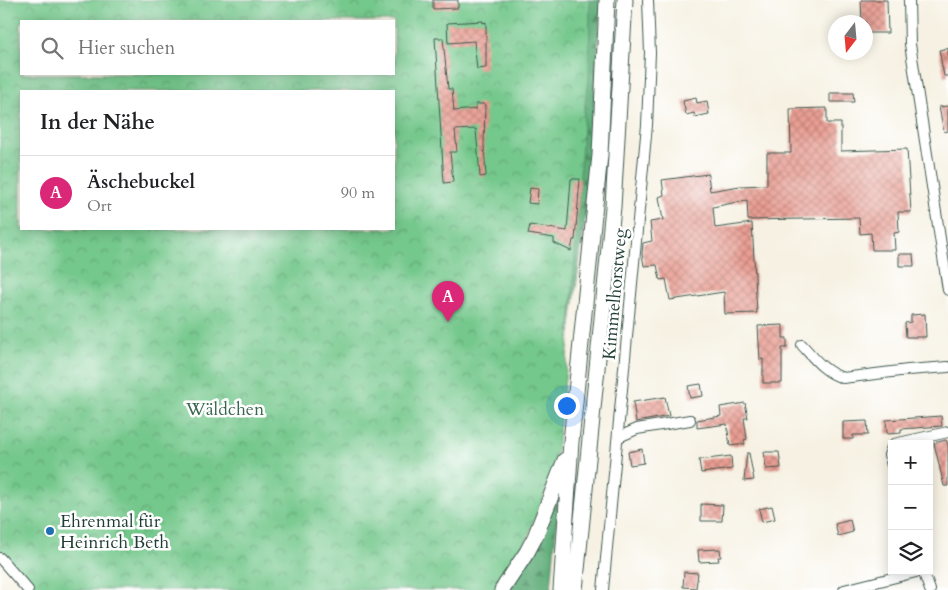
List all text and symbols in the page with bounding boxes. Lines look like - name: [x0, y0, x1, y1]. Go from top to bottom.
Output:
- north arrow: [828, 15, 873, 60]
- search box: [20, 20, 395, 75]
- icon: search: [38, 34, 66, 62]
- text: Hier suchen: [78, 35, 175, 61]
- text: In der Nähe: [40, 108, 155, 137]
- text: Äschebuckel: [87, 169, 195, 195]
- text: A: [50, 182, 62, 204]
- text: 90 m: [341, 182, 375, 204]
- text: Ort: [87, 195, 112, 217]
- street label: Kimmelhorstweg: [597, 226, 633, 361]
- pin: A: [432, 281, 464, 322]
- your location: [554, 393, 580, 419]
- park label: Wäldchen: [185, 397, 265, 422]
- map controls: [888, 440, 933, 575]
- button: +: [888, 440, 933, 485]
- button: −: [888, 485, 933, 530]
- place label: Ehrenmal für Heinrich Beth: [60, 509, 169, 555]
- marker: Ehrenmal für Heinrich Beth: [44, 525, 56, 537]
- button: layers: [888, 530, 933, 575]

